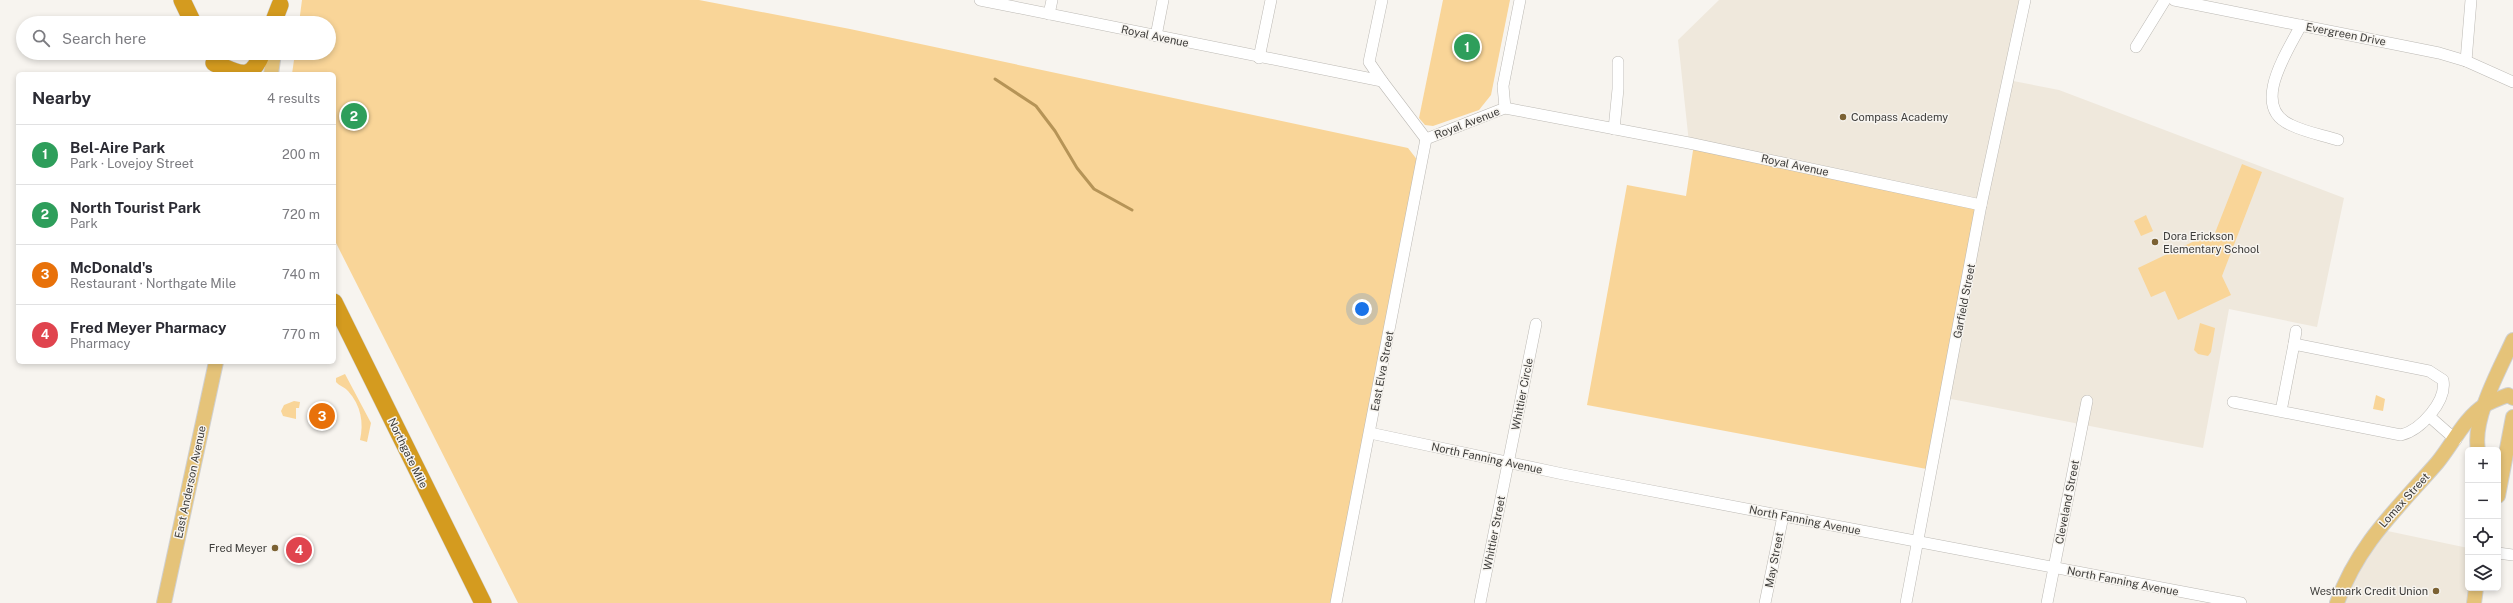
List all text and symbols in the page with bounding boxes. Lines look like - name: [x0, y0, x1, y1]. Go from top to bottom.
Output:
- search box: [16, 16, 336, 60]
- street label: Evergreen Drive: [2305, 20, 2387, 48]
- street label: Royal Avenue: [1120, 23, 1190, 49]
- icon: search: [30, 27, 52, 49]
- text: Search here: [62, 30, 146, 47]
- pin: 1: [1454, 32, 1480, 62]
- text: Nearby: [32, 88, 91, 108]
- text: 4 results: [267, 91, 320, 106]
- pin: 2: [341, 101, 367, 131]
- street label: Royal Avenue: [1433, 105, 1501, 141]
- place label: Compass Academy: [1851, 111, 1948, 123]
- marker: Compass Academy: [1838, 112, 1848, 122]
- text: Bel-Aire Park: [70, 139, 165, 156]
- text: 1: [42, 147, 48, 162]
- text: 200 m: [282, 147, 320, 162]
- street label: Royal Avenue: [1760, 152, 1830, 178]
- text: Park · Lovejoy Street: [70, 156, 194, 171]
- text: North Tourist Park: [70, 199, 201, 216]
- text: 2: [41, 207, 49, 222]
- text: 720 m: [282, 207, 320, 222]
- text: Park: [70, 216, 98, 231]
- place label: Dora Erickson Elementary School: [2163, 230, 2260, 255]
- marker: Dora Erickson Elementary School: [2150, 237, 2160, 247]
- text: McDonald's: [70, 259, 153, 276]
- street label: Garfield Street: [1951, 263, 1977, 339]
- text: 3: [41, 267, 49, 282]
- text: 740 m: [282, 267, 320, 282]
- text: Restaurant · Northgate Mile: [70, 276, 236, 291]
- your location: [1352, 299, 1372, 319]
- text: Fred Meyer Pharmacy: [70, 319, 227, 336]
- text: 4: [41, 327, 49, 342]
- text: 770 m: [282, 327, 320, 342]
- street label: East Elva Street: [1368, 330, 1396, 412]
- text: Pharmacy: [70, 336, 130, 351]
- street label: Whittier Circle: [1509, 357, 1535, 431]
- pin: 3: [309, 401, 335, 431]
- street label: Northgate Mile: [386, 416, 430, 490]
- street label: East Anderson Avenue: [172, 425, 208, 539]
- street label: North Fanning Avenue: [1430, 440, 1544, 476]
- map controls: [2465, 447, 2501, 591]
- button: +: [2465, 447, 2501, 483]
- street label: Cleveland Street: [2053, 459, 2081, 545]
- street label: Lomax Street: [2377, 470, 2431, 530]
- button: −: [2465, 483, 2501, 519]
- street label: Whittier Street: [1481, 495, 1507, 571]
- street label: North Fanning Avenue: [1748, 503, 1862, 537]
- button: locate: [2465, 519, 2501, 555]
- street label: May Street: [1763, 531, 1785, 589]
- pin: 4: [286, 535, 312, 565]
- place label: Fred Meyer: [209, 542, 267, 554]
- marker: Fred Meyer: [270, 543, 280, 553]
- button: layers: [2465, 555, 2501, 591]
- street label: North Fanning Avenue: [2066, 564, 2180, 598]
- place label: Westmark Credit Union: [2310, 585, 2428, 597]
- marker: Westmark Credit Union: [2431, 586, 2441, 596]

